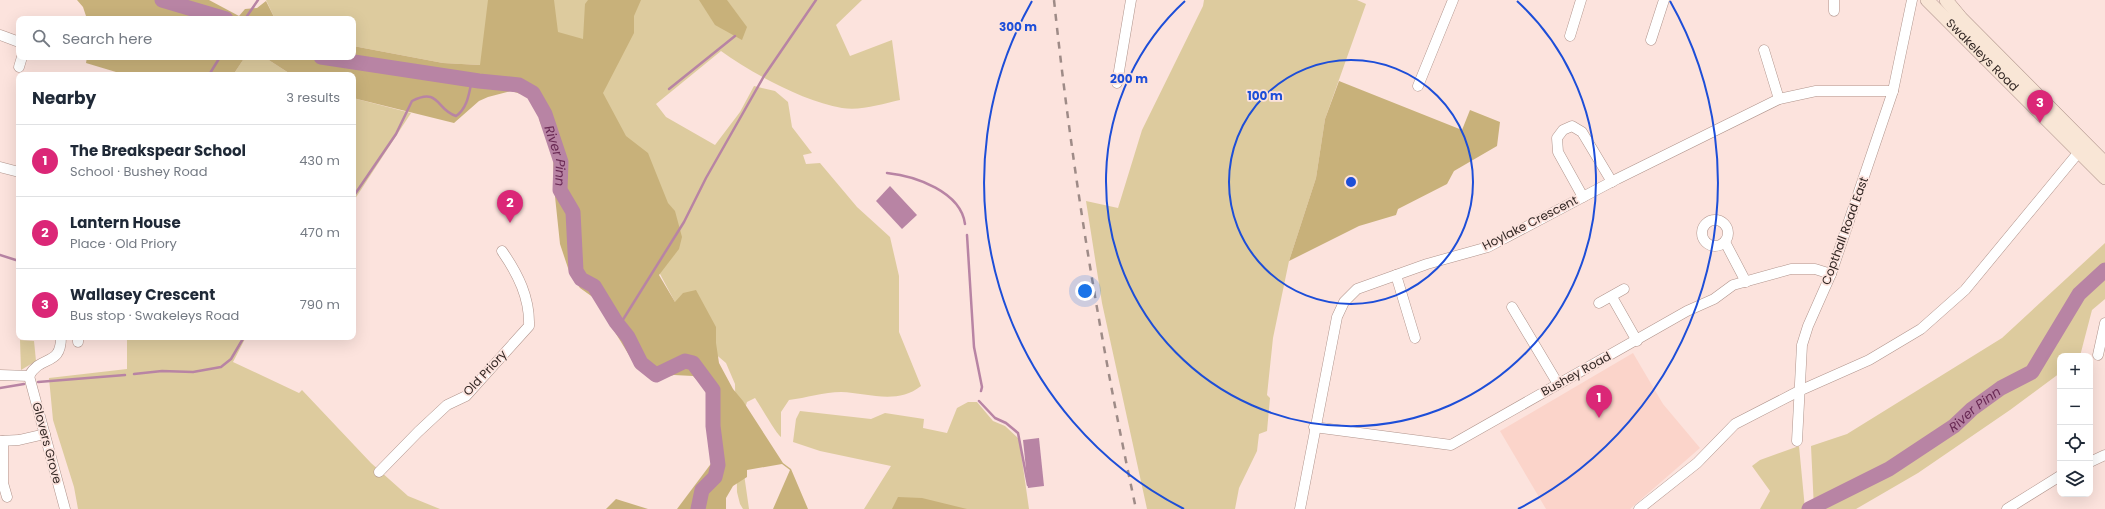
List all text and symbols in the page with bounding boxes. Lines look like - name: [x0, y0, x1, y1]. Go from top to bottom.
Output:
- street label: Swakeleys Road: [1942, 15, 2023, 95]
- search box: [16, 16, 356, 60]
- text: 300 m: [999, 18, 1037, 35]
- icon: search: [30, 27, 52, 49]
- text: Search here: [62, 28, 152, 49]
- text: 200 m: [1110, 70, 1148, 87]
- text: Nearby: [32, 86, 96, 110]
- text: 100 m: [1247, 87, 1283, 104]
- text: 3 results: [286, 88, 340, 107]
- pin: 3: [2027, 90, 2053, 123]
- water label: River Pinn: [539, 123, 570, 187]
- text: The Breakspear School: [70, 140, 246, 161]
- text: 1: [43, 151, 47, 170]
- text: 430 m: [299, 151, 340, 170]
- text: School · Bushey Road: [70, 162, 207, 181]
- centre of rings: [1344, 175, 1358, 189]
- street label: Copthall Road East: [1817, 175, 1872, 287]
- pin: 2: [497, 190, 523, 223]
- street label: Hoylake Crescent: [1479, 191, 1580, 254]
- text: Lantern House: [70, 212, 181, 233]
- text: 2: [41, 223, 49, 242]
- text: 470 m: [300, 223, 340, 242]
- text: Place · Old Priory: [70, 234, 177, 253]
- your location: [1075, 281, 1095, 301]
- text: Wallasey Crescent: [70, 284, 215, 305]
- text: 3: [41, 295, 49, 314]
- text: 790 m: [300, 295, 340, 314]
- text: Bus stop · Swakeleys Road: [70, 306, 239, 325]
- street label: Old Priory: [459, 346, 510, 399]
- street label: Bushey Road: [1538, 347, 1614, 400]
- map controls: [2057, 353, 2093, 497]
- button: +: [2057, 353, 2093, 389]
- water label: River Pinn: [1945, 382, 2005, 437]
- pin: 1: [1586, 385, 1612, 418]
- button: −: [2057, 389, 2093, 425]
- street label: Glovers Grove: [28, 400, 67, 486]
- button: locate: [2057, 425, 2093, 461]
- button: layers: [2057, 461, 2093, 497]

